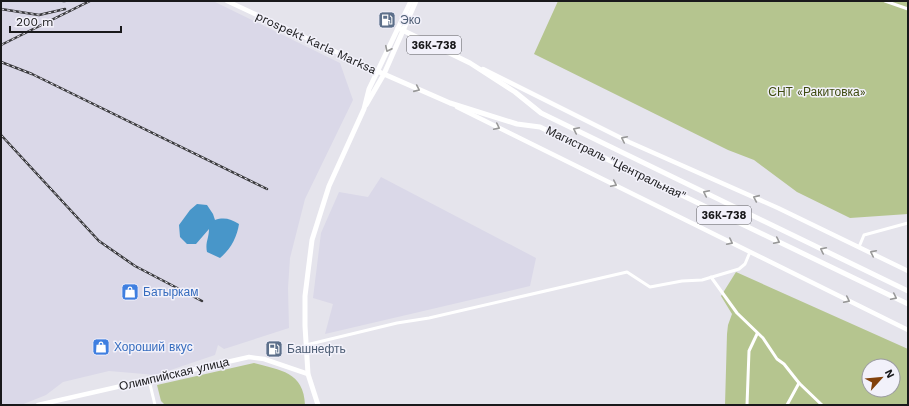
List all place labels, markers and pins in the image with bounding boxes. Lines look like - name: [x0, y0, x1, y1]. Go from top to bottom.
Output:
- fuel station icon: Эко: [377, 10, 397, 30]
- place label: Эко: [400, 13, 421, 27]
- shop icon: Батыркам: [120, 282, 140, 302]
- place label: Батыркам: [143, 285, 199, 299]
- shop icon: Хороший вкус: [91, 337, 111, 357]
- fuel station icon: Башнефть: [264, 339, 284, 359]
- place label: Хороший вкус: [114, 340, 193, 354]
- place label: Башнефть: [287, 342, 346, 356]

